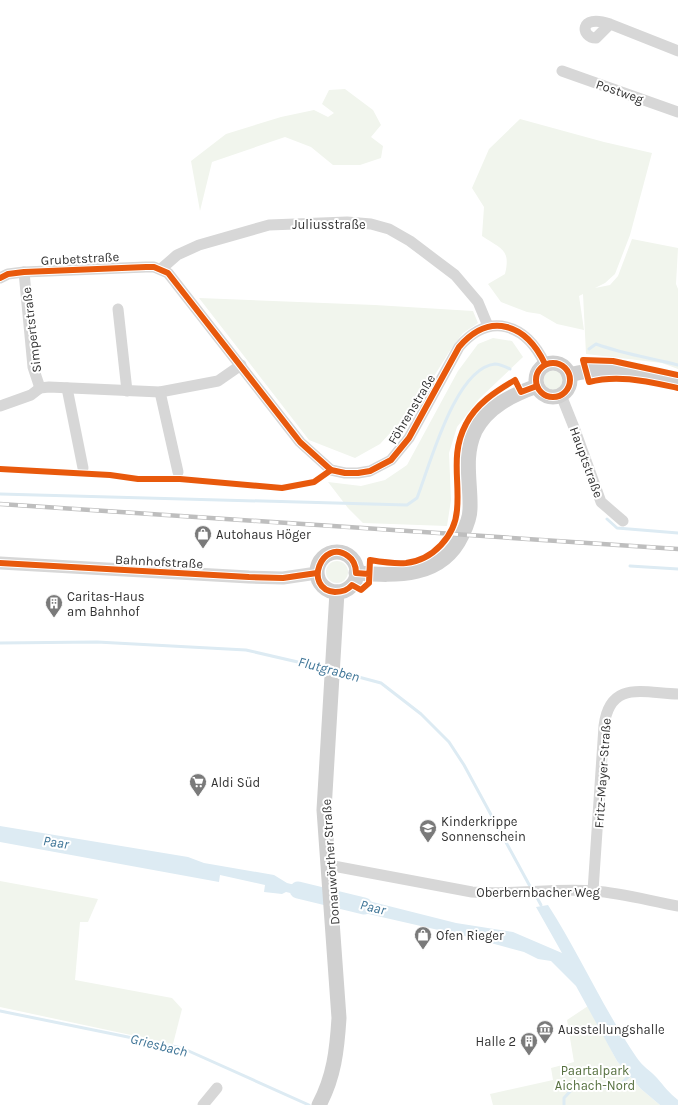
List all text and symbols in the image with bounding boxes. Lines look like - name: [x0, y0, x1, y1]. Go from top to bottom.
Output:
- street label: Postweg: [594, 76, 646, 107]
- street label: Juliusstraße: [292, 217, 366, 232]
- street label: Grubetstraße: [40, 249, 120, 268]
- street label: Simpertstraße: [19, 286, 44, 374]
- street label: Föhrenstraße: [385, 371, 438, 447]
- street label: Hauptstraße: [567, 425, 606, 500]
- shop icon: Autohaus Höger: [193, 524, 213, 549]
- place label: Autohaus Höger: [216, 527, 311, 542]
- street label: Bahnhofstraße: [115, 552, 204, 571]
- place label: Caritas-Haus am Bahnhof: [67, 589, 145, 619]
- building icon: Caritas-Haus am Bahnhof: [44, 593, 64, 618]
- water label: Flutgraben: [296, 653, 361, 686]
- street label: Fritz-Mayer-Straße: [591, 717, 614, 829]
- supermarket icon: Aldi Süd: [188, 772, 208, 797]
- place label: Aldi Süd: [211, 775, 260, 790]
- street label: Donauwörther Straße: [319, 798, 342, 925]
- place label: Kinderkrippe Sonnenschein: [441, 814, 526, 844]
- school or university icon: Kinderkrippe Sonnenschein: [418, 818, 438, 843]
- water label: Paar: [42, 832, 71, 853]
- street label: Oberbernbacher Weg: [476, 885, 600, 900]
- water label: Paar: [358, 896, 389, 919]
- shop icon: Ofen Rieger: [413, 925, 433, 950]
- place label: Ofen Rieger: [436, 928, 504, 943]
- museum icon: Ausstellungshalle: [535, 1019, 555, 1044]
- place label: Ausstellungshalle: [558, 1022, 665, 1037]
- water label: Griesbach: [129, 1030, 189, 1061]
- building icon: Halle 2: [519, 1031, 539, 1056]
- place label: Halle 2: [476, 1034, 516, 1049]
- park label: Paartalpark Aichach-Nord: [555, 1063, 635, 1093]

